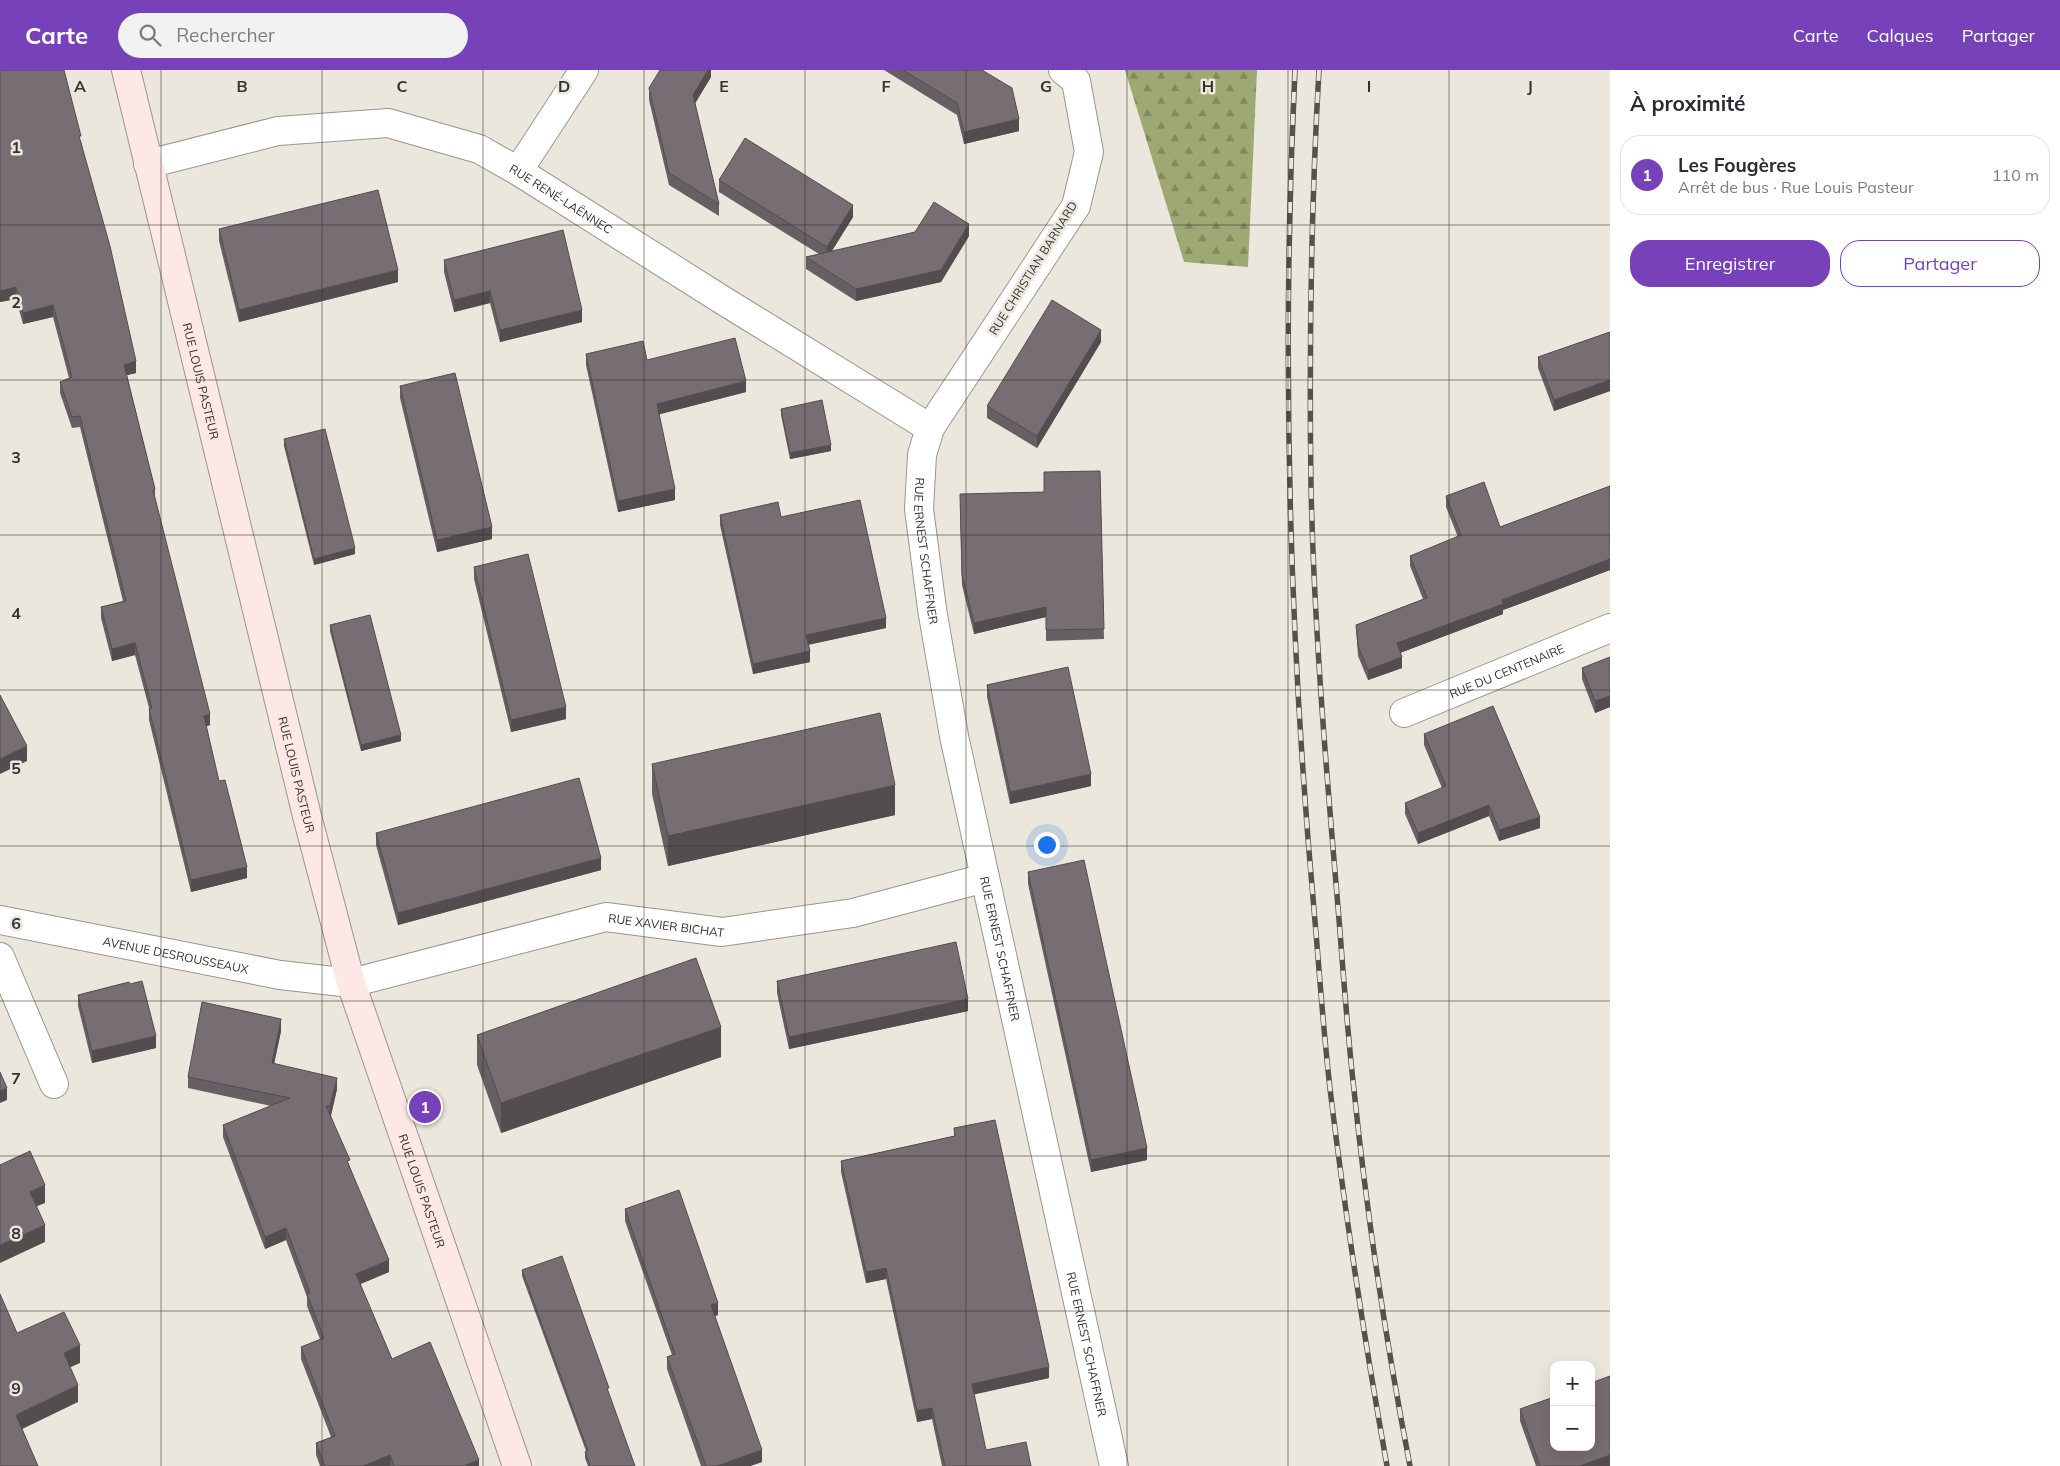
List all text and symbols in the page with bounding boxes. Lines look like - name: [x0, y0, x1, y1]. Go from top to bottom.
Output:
- search box: [118, 13, 468, 58]
- text: Carte: [25, 20, 88, 50]
- icon: search: [136, 21, 164, 49]
- text: Rechercher: [176, 23, 275, 47]
- text: Carte: [1793, 24, 1839, 47]
- text: Calques: [1867, 24, 1934, 47]
- text: Partager: [1962, 24, 2035, 47]
- text: A: [74, 76, 86, 96]
- text: B: [236, 76, 248, 96]
- text: C: [397, 76, 408, 96]
- text: D: [558, 76, 570, 96]
- text: E: [719, 76, 729, 96]
- text: F: [881, 76, 891, 96]
- text: G: [1040, 76, 1052, 96]
- text: H: [1202, 76, 1214, 96]
- text: I: [1367, 76, 1371, 96]
- text: J: [1527, 76, 1533, 96]
- text: À proximité: [1630, 90, 1746, 116]
- text: 1: [11, 137, 21, 157]
- text: Les Fougères: [1678, 153, 1796, 177]
- street label: RUE RENÉ-LAËNNEC: [507, 160, 616, 236]
- text: 1: [1642, 165, 1652, 185]
- text: 110 m: [1992, 165, 2039, 185]
- text: Arrêt de bus · Rue Louis Pasteur: [1678, 177, 1914, 197]
- street label: RUE CHRISTIAN BARNARD: [986, 198, 1080, 338]
- button: Enregistrer: [1630, 240, 1830, 287]
- button: Partager: [1840, 240, 2040, 287]
- text: 2: [11, 292, 21, 312]
- street label: RUE LOUIS PASTEUR: [180, 321, 223, 441]
- text: 3: [11, 447, 21, 467]
- street label: RUE ERNEST SCHAFFNER: [911, 477, 942, 625]
- text: 4: [11, 603, 21, 623]
- street label: RUE DU CENTENAIRE: [1447, 640, 1566, 701]
- street label: RUE LOUIS PASTEUR: [276, 715, 319, 834]
- text: 5: [11, 758, 21, 778]
- your location: [1034, 832, 1060, 858]
- street label: RUE ERNEST SCHAFFNER: [977, 875, 1024, 1022]
- street label: RUE XAVIER BICHAT: [607, 910, 726, 940]
- text: 6: [11, 913, 21, 933]
- street label: AVENUE DESROUSSEAUX: [101, 933, 250, 976]
- text: 7: [11, 1068, 21, 1088]
- pin: 1: [409, 1088, 441, 1126]
- street label: RUE LOUIS PASTEUR: [396, 1132, 449, 1250]
- text: 8: [11, 1223, 21, 1243]
- street label: RUE ERNEST SCHAFFNER: [1064, 1270, 1110, 1418]
- map controls: [1550, 1361, 1595, 1451]
- button: +: [1550, 1361, 1595, 1406]
- text: 9: [11, 1378, 21, 1398]
- button: −: [1550, 1406, 1595, 1451]

